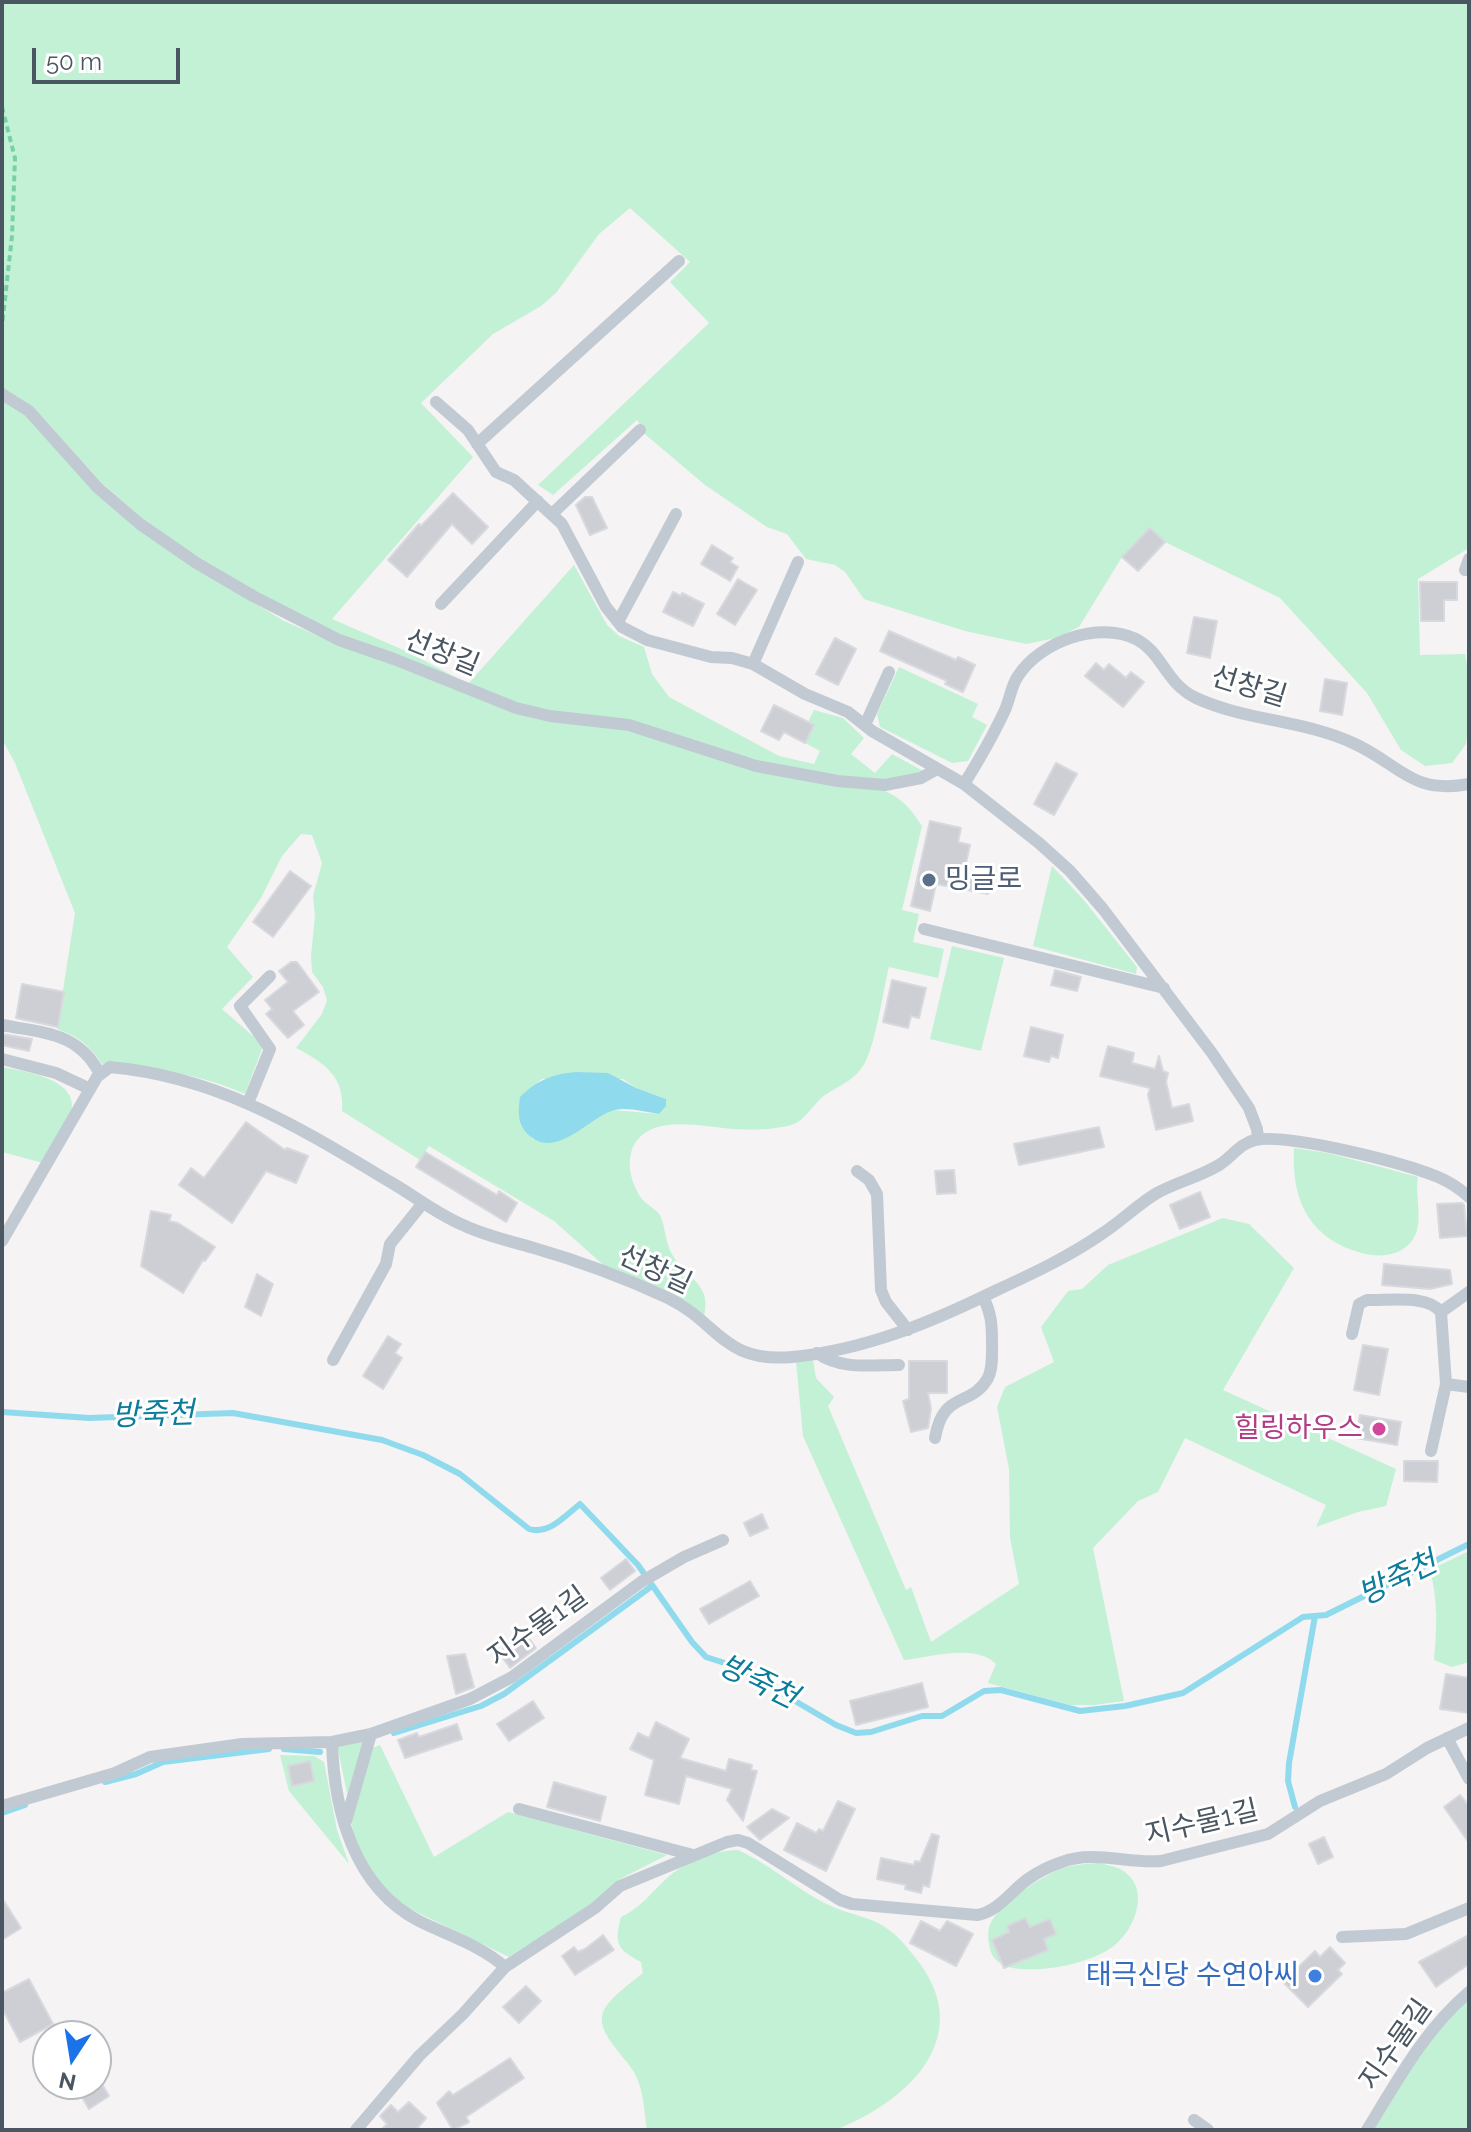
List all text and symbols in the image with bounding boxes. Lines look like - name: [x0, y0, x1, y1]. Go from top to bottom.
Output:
- scale bar: [36, 32, 184, 82]
- text: 50 m: [46, 47, 102, 76]
- street label: 선창길: [400, 623, 484, 683]
- street label: 선창길: [1207, 660, 1291, 714]
- place label: 밍글로: [945, 863, 1022, 897]
- marker: 밍글로: [920, 871, 938, 889]
- street label: 선창길: [613, 1238, 697, 1302]
- water label: 방죽천: [111, 1396, 195, 1434]
- place label: 힐링하우스: [1234, 1412, 1363, 1446]
- marker: 힐링하우스: [1370, 1420, 1388, 1438]
- water label: 방죽천: [1353, 1545, 1443, 1613]
- street label: 지수물1길: [482, 1580, 594, 1674]
- water label: 방죽천: [713, 1648, 803, 1716]
- street label: 지수물1길: [1142, 1794, 1262, 1852]
- place label: 태극신당 수연아씨: [1086, 1959, 1299, 1993]
- marker: 태극신당 수연아씨: [1306, 1967, 1324, 1985]
- street label: 지수물길: [1353, 1993, 1439, 2097]
- north arrow: [32, 2020, 112, 2100]
- text: N: [57, 2067, 78, 2096]

